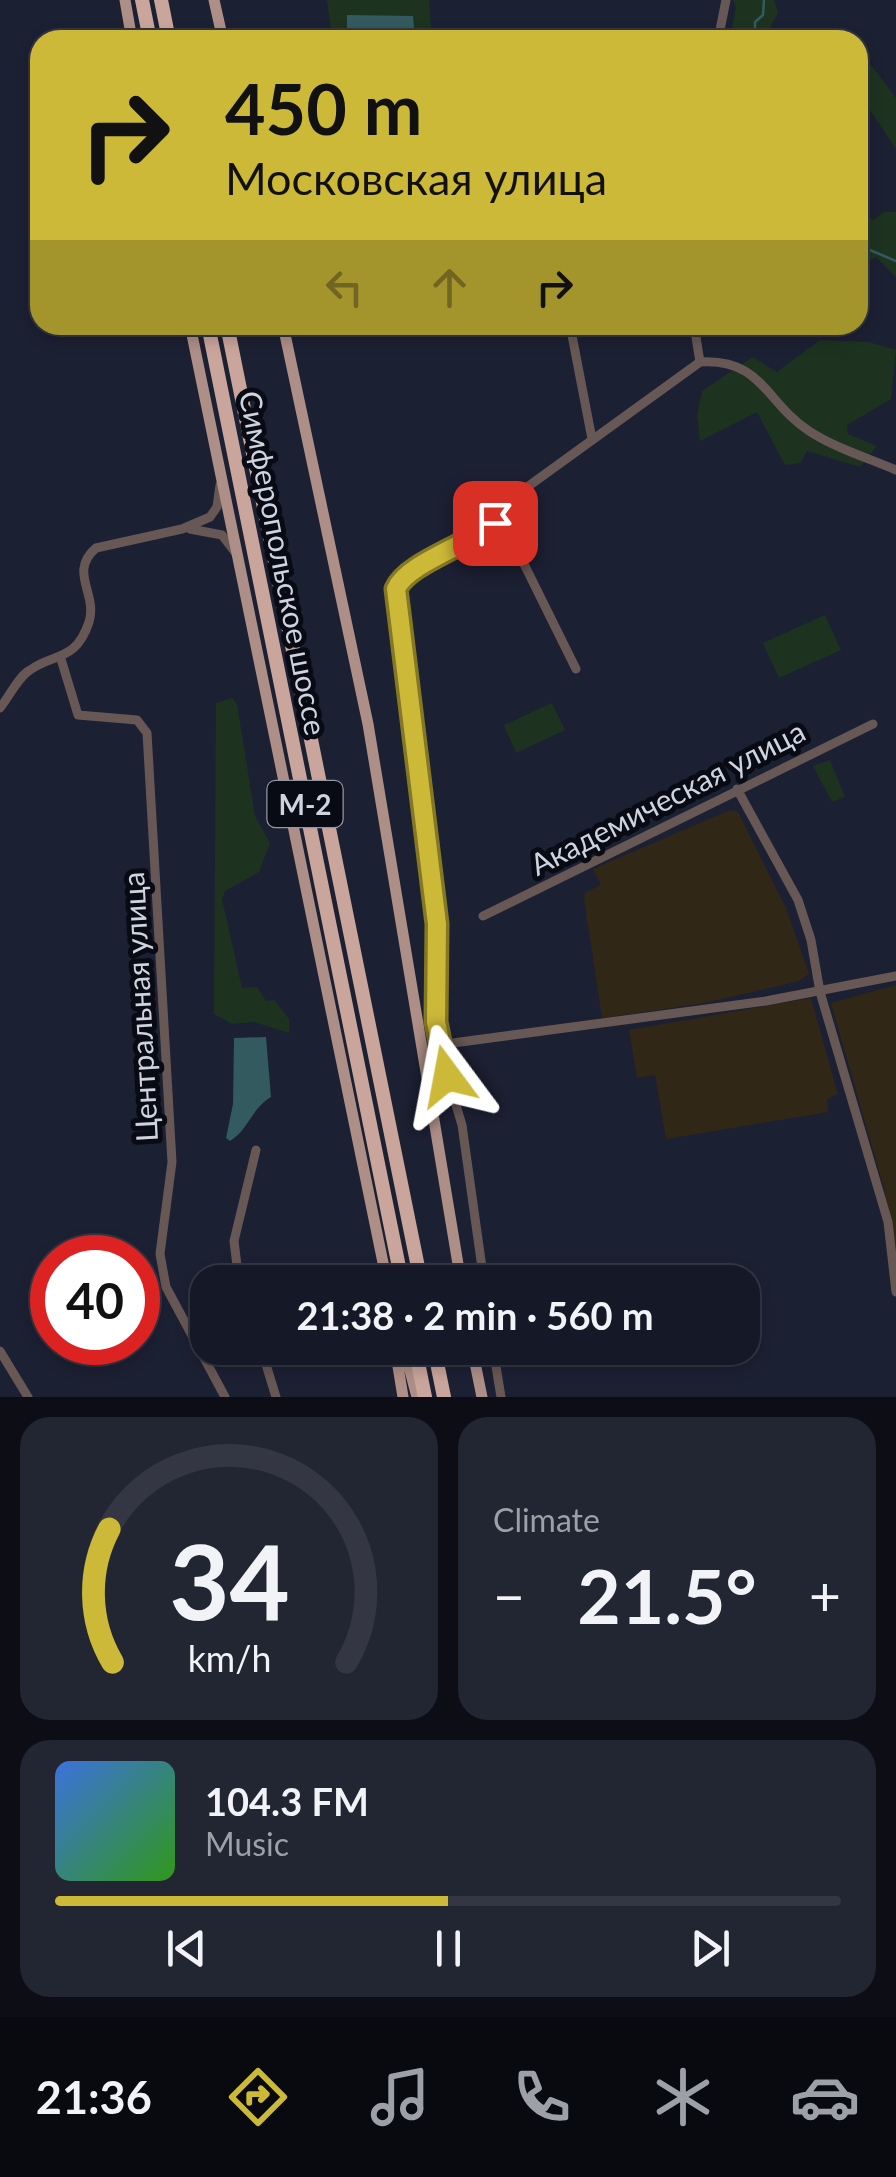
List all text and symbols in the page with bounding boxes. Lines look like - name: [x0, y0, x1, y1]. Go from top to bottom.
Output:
- text: 450 m: [225, 66, 422, 150]
- icon: right: [60, 70, 190, 200]
- text: Московская улица: [225, 151, 607, 205]
- icon: left: [317, 260, 372, 315]
- icon: ahead: [422, 260, 477, 315]
- icon: right: [527, 260, 582, 315]
- street label: Симферопольское шоссе: [233, 388, 335, 738]
- pin: [453, 481, 538, 566]
- icon: arrive: [468, 496, 523, 551]
- street label: Академическая улица: [524, 712, 810, 882]
- road number: М-2: [268, 781, 342, 827]
- street label: Центральная улица: [114, 871, 164, 1143]
- position arrow: [395, 1024, 499, 1128]
- speed limit sign: 40: [30, 1235, 160, 1365]
- text: 21:38 · 2 min · 560 m: [296, 1292, 654, 1338]
- text: Climate: [493, 1500, 600, 1539]
- text: 34: [169, 1517, 289, 1642]
- text: 21.5°: [577, 1550, 757, 1640]
- text: −: [493, 1562, 525, 1628]
- text: +: [809, 1562, 841, 1628]
- text: km/h: [187, 1637, 271, 1680]
- text: 104.3 FM: [205, 1778, 369, 1824]
- text: Music: [205, 1824, 289, 1863]
- icon: previous: [159, 1921, 214, 1976]
- icon: pause: [421, 1921, 476, 1976]
- icon: next: [683, 1921, 738, 1976]
- icon: directions: [223, 2062, 293, 2132]
- icon: music: [365, 2062, 435, 2132]
- icon: phone: [507, 2062, 577, 2132]
- icon: climate: [648, 2062, 718, 2132]
- icon: car: [790, 2062, 860, 2132]
- text: 21:36: [36, 2070, 152, 2124]

